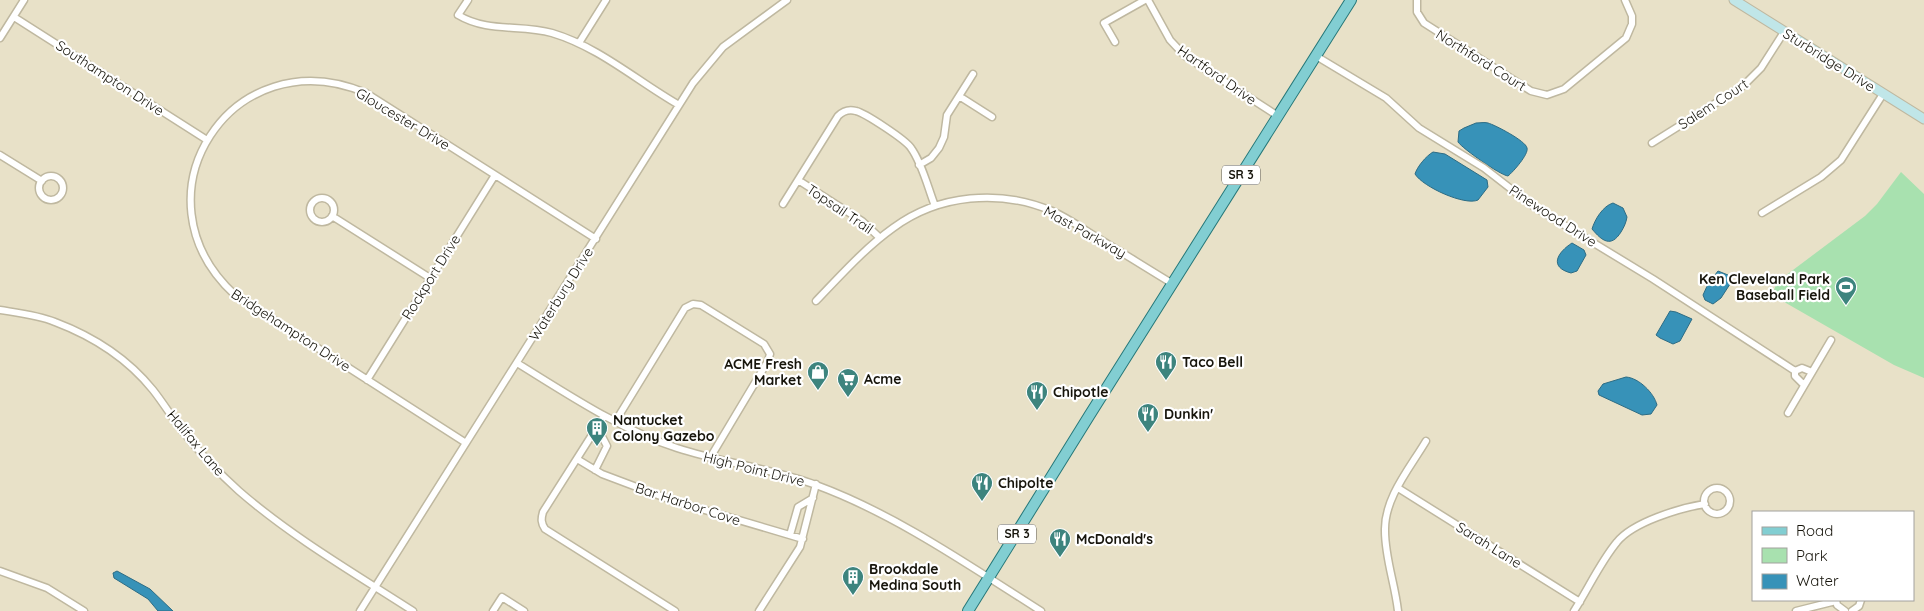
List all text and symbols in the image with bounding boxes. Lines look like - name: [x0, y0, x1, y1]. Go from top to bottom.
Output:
- street label: Sturbridge Drive: [1780, 24, 1878, 96]
- street label: Northford Court: [1433, 25, 1530, 95]
- street label: Southampton Drive: [52, 36, 168, 120]
- street label: Hartford Drive: [1174, 41, 1260, 109]
- street label: Salem Court: [1675, 75, 1752, 133]
- street label: Gloucester Drive: [353, 84, 453, 154]
- road number: SR 3: [1222, 166, 1260, 184]
- street label: Topsail Trail: [803, 180, 877, 238]
- street label: Pinewood Drive: [1506, 181, 1600, 251]
- street label: Mast Parkway: [1040, 202, 1130, 262]
- street label: Rockport Drive: [398, 231, 464, 323]
- street label: Waterbury Drive: [525, 244, 597, 344]
- place label: Ken Cleveland Park Baseball Field: [1699, 270, 1830, 304]
- sports icon: Ken Cleveland Park Baseball Field: [1834, 275, 1858, 306]
- street label: Bridgehampton Drive: [228, 285, 354, 375]
- restaurant icon: Taco Bell: [1154, 350, 1178, 381]
- place label: Taco Bell: [1182, 353, 1243, 371]
- place label: ACME Fresh Market: [724, 355, 802, 389]
- shop icon: ACME Fresh Market: [806, 360, 830, 391]
- supermarket icon: Acme: [836, 367, 860, 398]
- place label: Acme: [864, 370, 901, 388]
- restaurant icon: Chipotle: [1025, 380, 1049, 411]
- place label: Chipotle: [1053, 383, 1108, 401]
- restaurant icon: Dunkin': [1136, 402, 1160, 433]
- place label: Dunkin': [1164, 405, 1213, 423]
- street label: Halifax Lane: [163, 406, 229, 480]
- place label: Nantucket Colony Gazebo: [613, 411, 715, 445]
- building icon: Nantucket Colony Gazebo: [585, 416, 609, 447]
- street label: High Point Drive: [702, 448, 807, 490]
- restaurant icon: Chipolte: [970, 471, 994, 502]
- place label: Chipolte: [998, 474, 1053, 492]
- street label: Bar Harbor Cove: [633, 478, 743, 530]
- legend: [1752, 511, 1914, 601]
- street label: Sarah Lane: [1453, 518, 1525, 572]
- text: Road: [1796, 521, 1833, 540]
- road number: SR 3: [998, 524, 1036, 544]
- restaurant icon: McDonald's: [1048, 527, 1072, 558]
- place label: McDonald's: [1076, 530, 1153, 548]
- text: Park: [1796, 546, 1828, 565]
- place label: Brookdale Medina South: [869, 560, 961, 594]
- building icon: Brookdale Medina South: [841, 565, 865, 596]
- text: Water: [1796, 571, 1839, 590]

